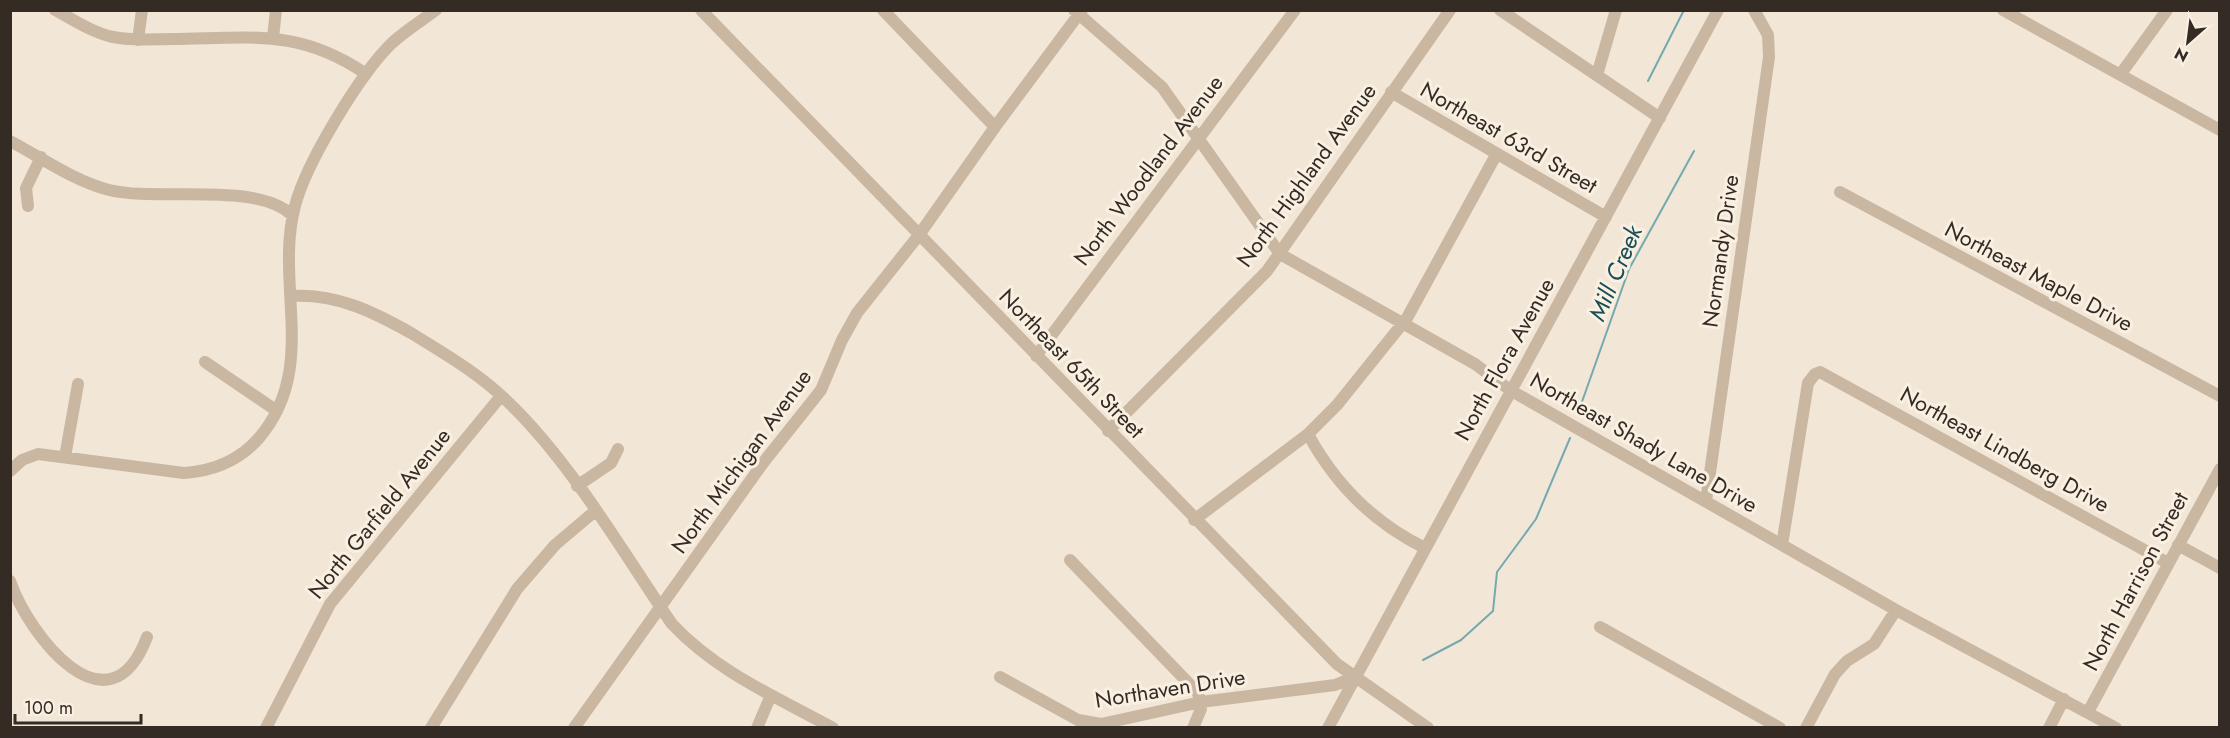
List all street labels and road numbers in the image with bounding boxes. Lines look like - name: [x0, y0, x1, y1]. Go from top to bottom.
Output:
- street label: North Woodland Avenue: [1066, 68, 1230, 272]
- street label: Northeast 63rd Street: [1414, 73, 1604, 201]
- street label: North Highland Avenue: [1228, 76, 1384, 274]
- street label: Normandy Drive: [1693, 173, 1747, 329]
- street label: Northeast Maple Drive: [1939, 213, 2139, 339]
- street label: North Flora Avenue: [1446, 272, 1562, 446]
- street label: Northeast 65th Street: [992, 281, 1152, 446]
- street label: North Michigan Avenue: [663, 362, 819, 560]
- street label: Northeast Shady Lane Drive: [1524, 364, 1764, 520]
- street label: Northeast Lindberg Drive: [1894, 378, 2116, 520]
- street label: North Garfield Avenue: [300, 421, 458, 605]
- street label: North Harrison Street: [2074, 485, 2196, 676]
- street label: Northaven Drive: [1093, 660, 1247, 716]

